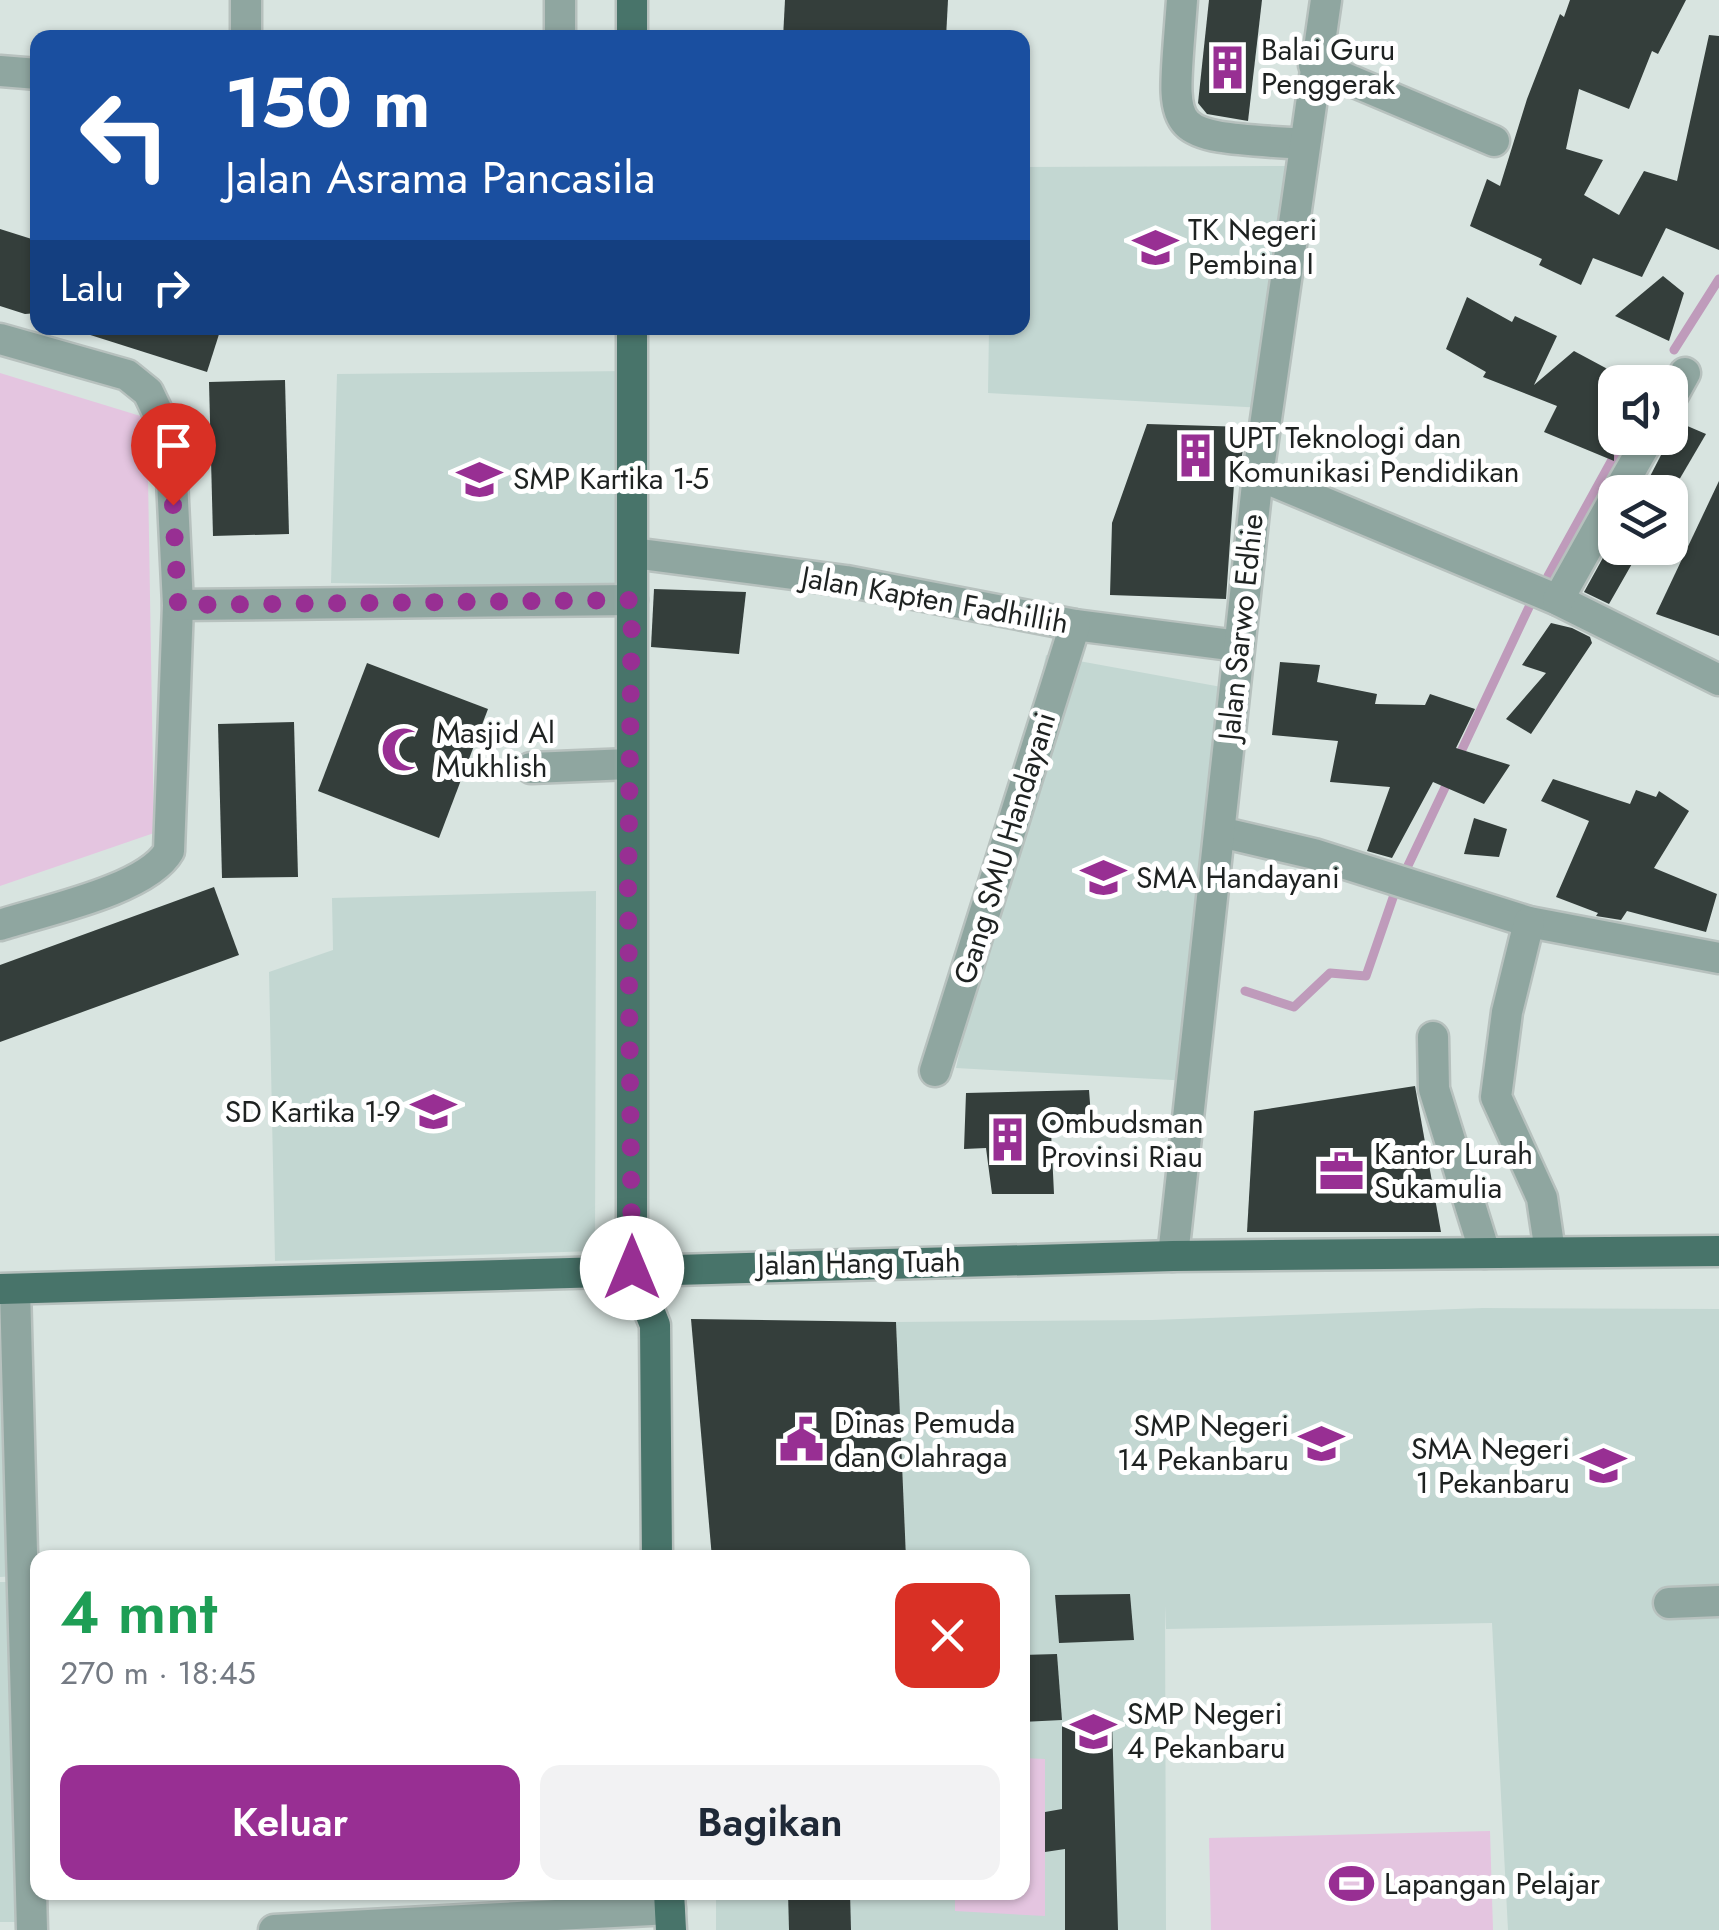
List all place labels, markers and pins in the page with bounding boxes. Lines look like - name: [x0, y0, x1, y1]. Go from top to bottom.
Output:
- place label: Balai Guru Penggerak: [1261, 28, 1396, 105]
- building icon: Balai Guru Penggerak: [1204, 43, 1252, 91]
- place label: TK Negeri Pembina I: [1188, 208, 1317, 285]
- school or university icon: TK Negeri Pembina I: [1131, 223, 1179, 271]
- pin: [131, 403, 216, 506]
- place label: UPT Teknologi dan Komunikasi Pendidikan: [1228, 416, 1520, 493]
- building icon: UPT Teknologi dan Komunikasi Pendidikan: [1171, 431, 1219, 479]
- school or university icon: SMP Kartika 1-5: [456, 455, 504, 503]
- place label: SMP Kartika 1-5: [513, 457, 709, 500]
- place label: Masjid Al Mukhlish: [436, 711, 555, 788]
- mosque icon: Masjid Al Mukhlish: [379, 726, 427, 774]
- school or university icon: SMA Handayani: [1079, 854, 1127, 902]
- place label: SMA Handayani: [1136, 856, 1340, 899]
- school or university icon: SD Kartika 1-9: [410, 1088, 458, 1136]
- place label: SD Kartika 1-9: [225, 1090, 401, 1133]
- place label: Ombudsman Provinsi Riau: [1041, 1101, 1204, 1178]
- building icon: Ombudsman Provinsi Riau: [984, 1116, 1032, 1164]
- place label: Kantor Lurah Sukamulia: [1374, 1132, 1533, 1209]
- office icon: Kantor Lurah Sukamulia: [1317, 1147, 1365, 1195]
- place label: Dinas Pemuda dan Olahraga: [834, 1401, 1015, 1478]
- place label: SMP Negeri 14 Pekanbaru: [1117, 1404, 1289, 1481]
- public building icon: Dinas Pemuda dan Olahraga: [777, 1416, 825, 1464]
- school or university icon: SMP Negeri 14 Pekanbaru: [1298, 1419, 1346, 1467]
- place label: SMA Negeri 1 Pekanbaru: [1411, 1427, 1570, 1504]
- school or university icon: SMA Negeri 1 Pekanbaru: [1579, 1442, 1627, 1490]
- place label: SMP Negeri 4 Pekanbaru: [1127, 1692, 1285, 1769]
- school or university icon: SMP Negeri 4 Pekanbaru: [1070, 1707, 1118, 1755]
- sports icon: Lapangan Pelajar: [1327, 1860, 1375, 1908]
- place label: Lapangan Pelajar: [1384, 1862, 1601, 1905]

